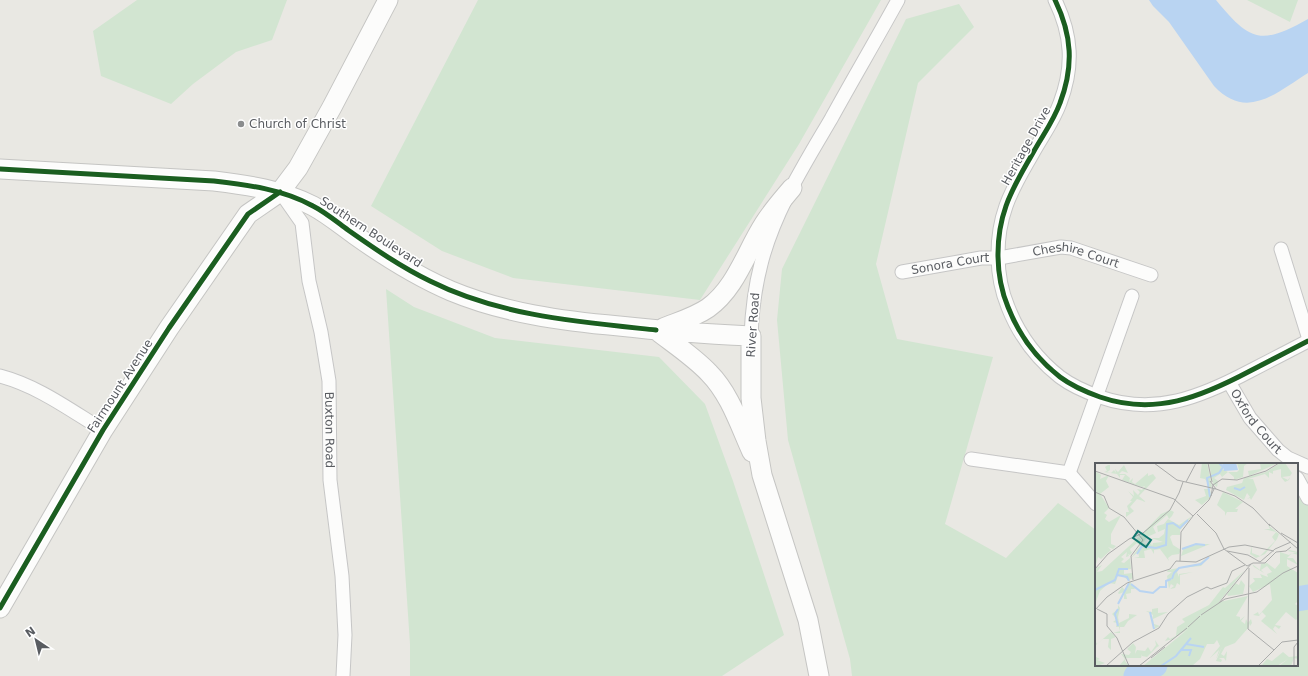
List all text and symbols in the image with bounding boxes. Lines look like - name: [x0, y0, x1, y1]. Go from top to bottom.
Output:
- street label: Heritage Drive: [999, 104, 1053, 188]
- place label: Church of Christ: [249, 117, 346, 131]
- marker: Church of Christ: [236, 119, 246, 129]
- street label: Southern Boulevard: [317, 194, 425, 270]
- street label: Cheshire Court: [1031, 240, 1121, 271]
- street label: Sonora Court: [910, 251, 990, 277]
- street label: River Road: [744, 292, 762, 358]
- street label: Fairmount Avenue: [85, 337, 155, 435]
- street label: Oxford Court: [1228, 387, 1285, 457]
- street label: Buxton Road: [322, 392, 337, 468]
- inset map: [1095, 463, 1298, 666]
- north arrow: [16, 620, 56, 660]
- text: N: [23, 624, 38, 640]

